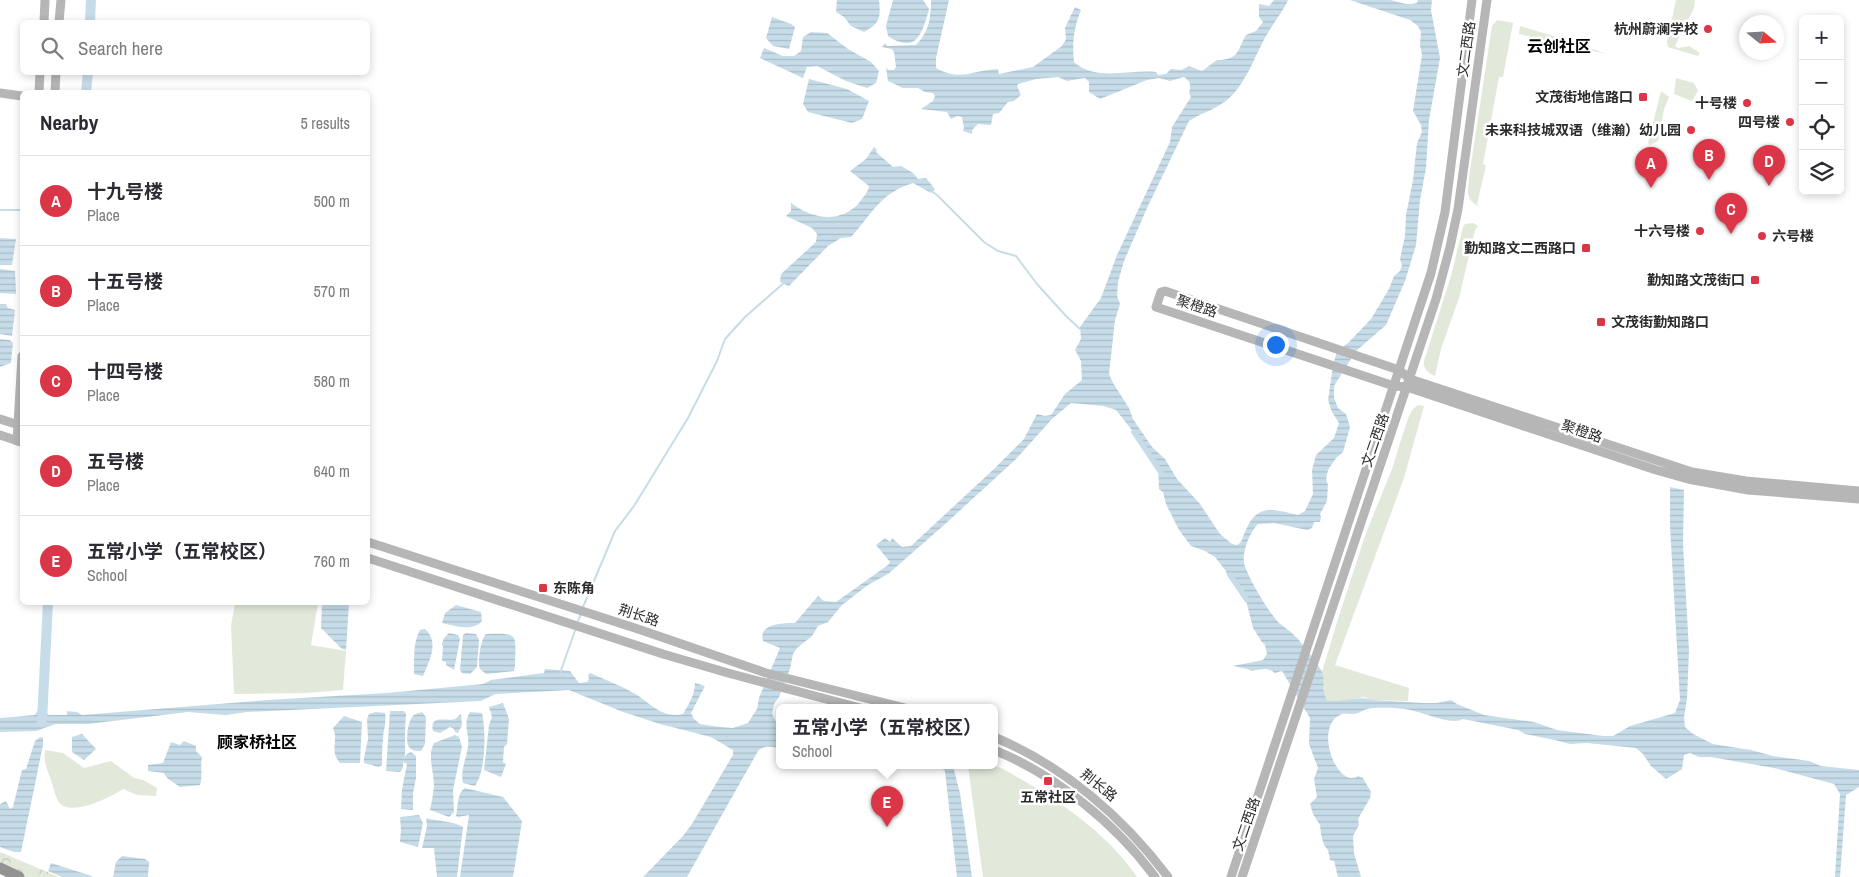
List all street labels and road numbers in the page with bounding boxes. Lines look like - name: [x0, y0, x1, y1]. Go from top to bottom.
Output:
- street label: 文二西路: [1453, 20, 1479, 78]
- street label: 聚橙路: [1174, 291, 1220, 321]
- street label: 文二西路: [1357, 411, 1393, 469]
- street label: 聚橙路: [1559, 416, 1605, 446]
- street label: 荆长路: [616, 600, 662, 630]
- street label: 荆长路: [1077, 765, 1121, 805]
- street label: 文二西路: [1228, 795, 1264, 853]

